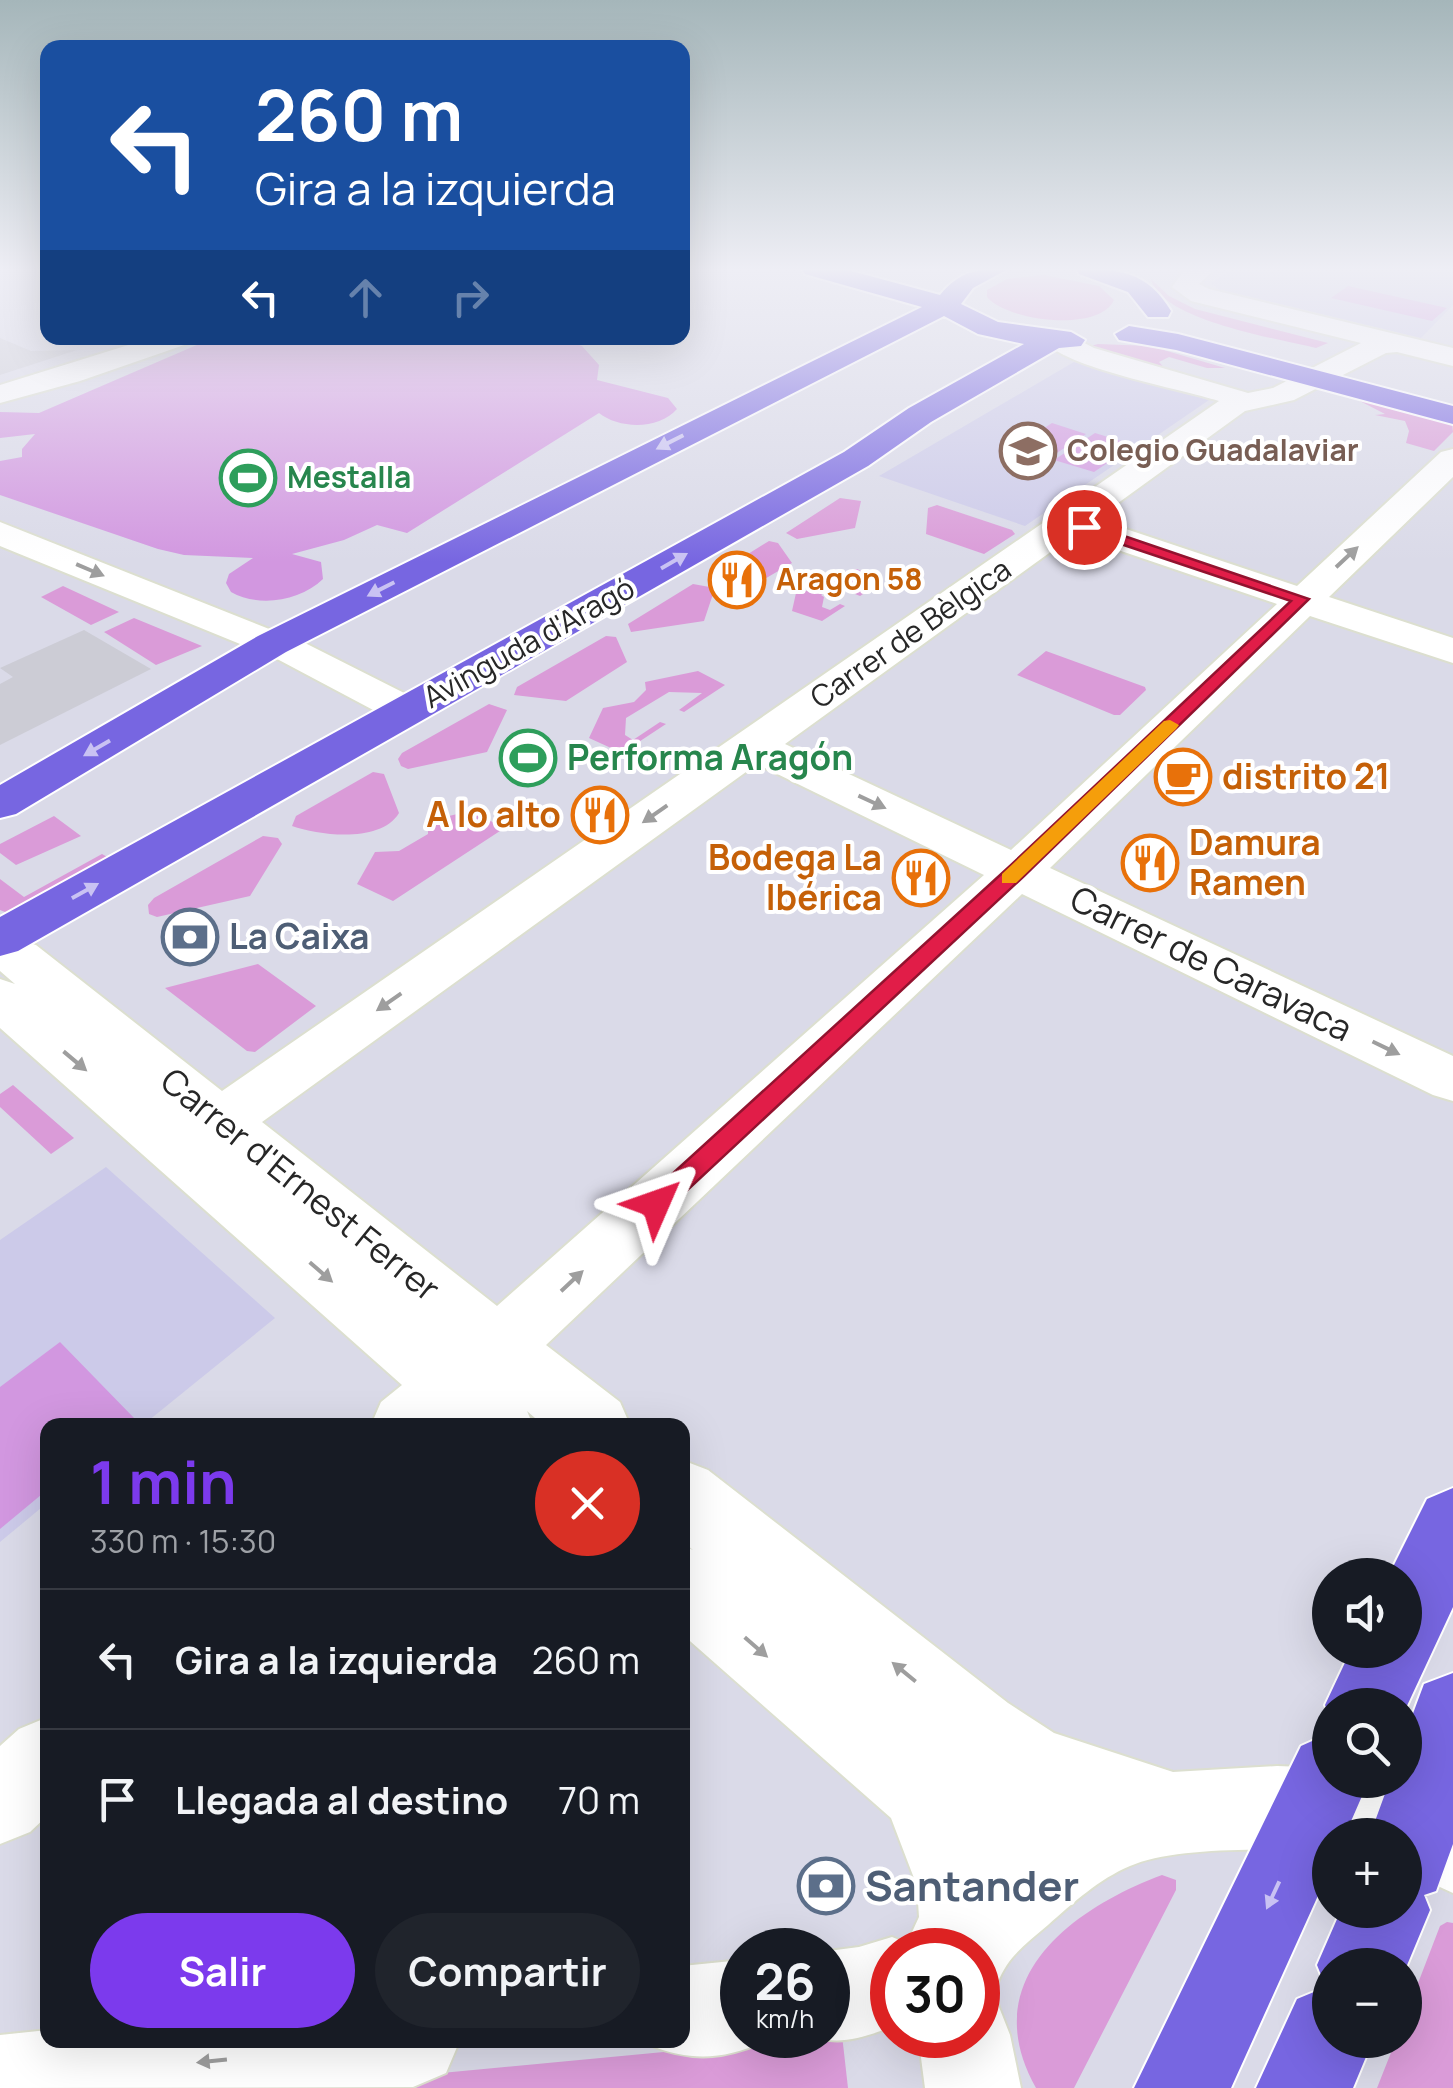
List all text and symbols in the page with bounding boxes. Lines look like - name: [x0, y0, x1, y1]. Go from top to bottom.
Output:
- text: 260 m: [255, 66, 463, 162]
- icon: left: [90, 80, 220, 210]
- text: Gira a la izquierda: [255, 157, 616, 219]
- icon: left: [233, 270, 288, 325]
- icon: ahead: [338, 270, 393, 325]
- icon: right: [443, 270, 498, 325]
- school or university icon: Colegio Guadalaviar: [998, 421, 1058, 481]
- place label: Colegio Guadalaviar: [1067, 429, 1359, 470]
- one-way arrow: [656, 433, 685, 450]
- sports icon: Mestalla: [218, 448, 278, 508]
- place label: Mestalla: [287, 456, 411, 497]
- pin: [1042, 485, 1127, 570]
- icon: arrive: [1057, 500, 1112, 555]
- one-way arrow: [1335, 546, 1359, 569]
- street label: Carrer de Bèlgica: [802, 548, 1019, 717]
- restaurant icon: Aragon 58: [707, 550, 767, 610]
- one-way arrow: [660, 552, 688, 570]
- place label: Aragon 58: [776, 558, 923, 599]
- one-way arrow: [75, 562, 105, 578]
- street label: Avinguda d'Aragó: [415, 567, 641, 717]
- one-way arrow: [366, 580, 395, 597]
- sports icon: Performa Aragón: [498, 728, 558, 788]
- place label: Performa Aragón: [567, 733, 853, 781]
- one-way arrow: [83, 739, 111, 756]
- cafe icon: distrito 21: [1153, 747, 1213, 807]
- place label: distrito 21: [1222, 752, 1390, 800]
- restaurant icon: A lo alto: [570, 785, 630, 845]
- place label: A lo alto: [426, 790, 561, 838]
- one-way arrow: [858, 793, 887, 810]
- one-way arrow: [642, 804, 668, 823]
- place label: Damura Ramen: [1189, 818, 1321, 906]
- place label: Bodega La Ibérica: [708, 833, 882, 921]
- restaurant icon: Damura Ramen: [1120, 833, 1180, 893]
- restaurant icon: Bodega La Ibérica: [891, 848, 951, 908]
- street label: Carrer de Caravaca: [1063, 874, 1360, 1052]
- one-way arrow: [71, 883, 99, 900]
- bank icon: La Caixa: [160, 907, 220, 967]
- place label: La Caixa: [229, 912, 370, 960]
- one-way arrow: [376, 991, 403, 1011]
- one-way arrow: [1372, 1039, 1401, 1056]
- one-way arrow: [62, 1049, 87, 1071]
- street label: Carrer d'Ernest Ferrer: [151, 1057, 450, 1312]
- position arrow: [604, 1152, 708, 1256]
- one-way arrow: [309, 1261, 334, 1283]
- one-way arrow: [560, 1270, 584, 1293]
- text: 1 min: [90, 1440, 237, 1522]
- button: close: [535, 1451, 640, 1556]
- text: 330 m · 15:30: [90, 1519, 276, 1563]
- map controls: [1312, 1558, 1422, 2058]
- button: sound: [1312, 1558, 1422, 1668]
- icon: left: [90, 1632, 145, 1687]
- text: Gira a la izquierda: [175, 1633, 498, 1685]
- text: 260 m: [532, 1633, 640, 1685]
- one-way arrow: [744, 1636, 769, 1657]
- one-way arrow: [891, 1662, 917, 1683]
- button: search: [1312, 1688, 1422, 1798]
- icon: arrive: [90, 1772, 145, 1827]
- text: Llegada al destino: [175, 1773, 508, 1825]
- text: 70 m: [558, 1773, 640, 1825]
- button: +: [1312, 1818, 1422, 1928]
- bank icon: Santander: [796, 1856, 856, 1916]
- place label: Santander: [865, 1856, 1079, 1914]
- one-way arrow: [1264, 1881, 1281, 1910]
- button: Salir: [90, 1913, 355, 2028]
- button: Compartir: [375, 1913, 640, 2028]
- speed limit sign: 30: [870, 1928, 1000, 2058]
- text: 26: [755, 1947, 815, 2015]
- button: −: [1312, 1948, 1422, 2058]
- text: km/h: [756, 2001, 814, 2036]
- one-way arrow: [195, 2053, 227, 2069]

